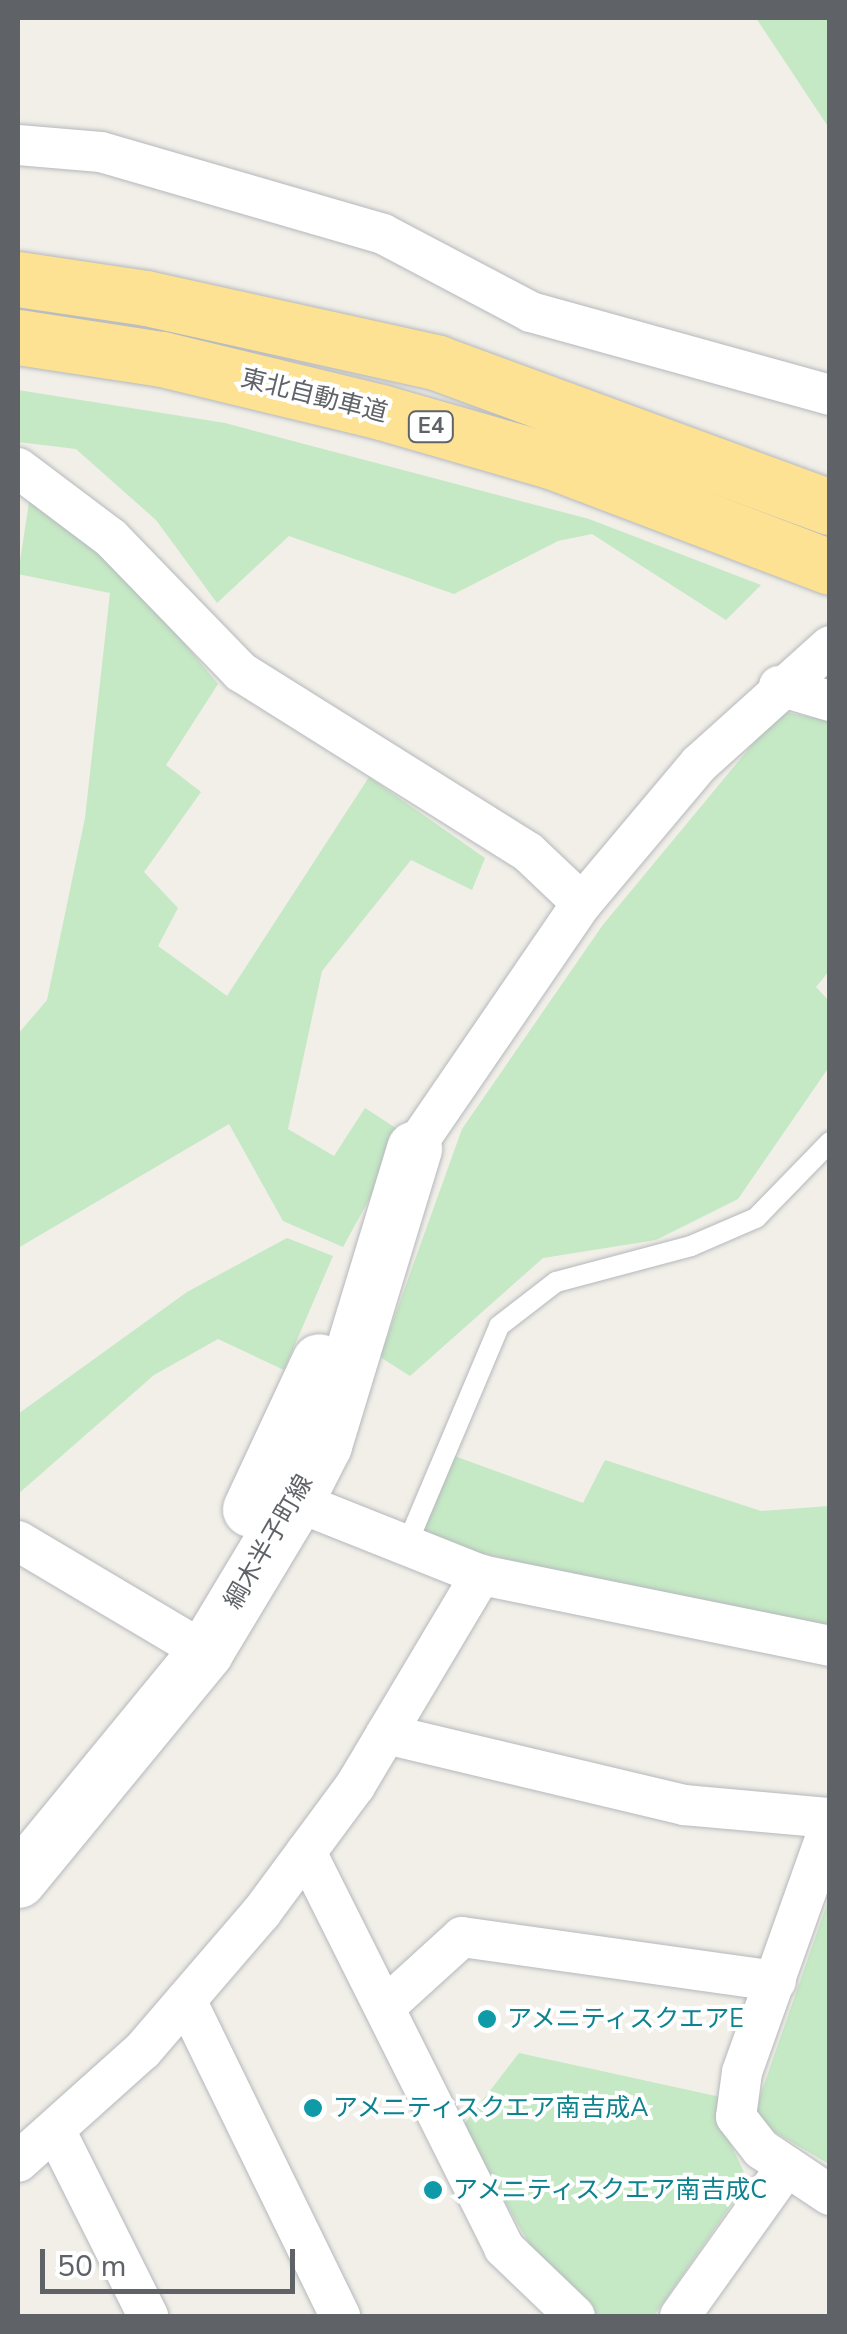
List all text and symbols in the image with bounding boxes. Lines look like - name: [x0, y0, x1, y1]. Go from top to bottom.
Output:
- street label: 東北自動車道: [238, 363, 390, 429]
- road number: E4: [406, 410, 456, 444]
- street label: 綱木半子町線: [219, 1470, 319, 1614]
- place label: アメニティスクエアE: [507, 2004, 747, 2034]
- marker: アメニティスクエアE: [476, 2008, 498, 2030]
- place label: アメニティスクエア南吉成A: [333, 2093, 651, 2123]
- marker: アメニティスクエア南吉成A: [302, 2097, 324, 2119]
- place label: アメニティスクエア南吉成C: [453, 2175, 770, 2205]
- marker: アメニティスクエア南吉成C: [422, 2179, 444, 2201]
- scale bar: [45, 2229, 300, 2291]
- text: 50 m: [57, 2246, 126, 2287]

